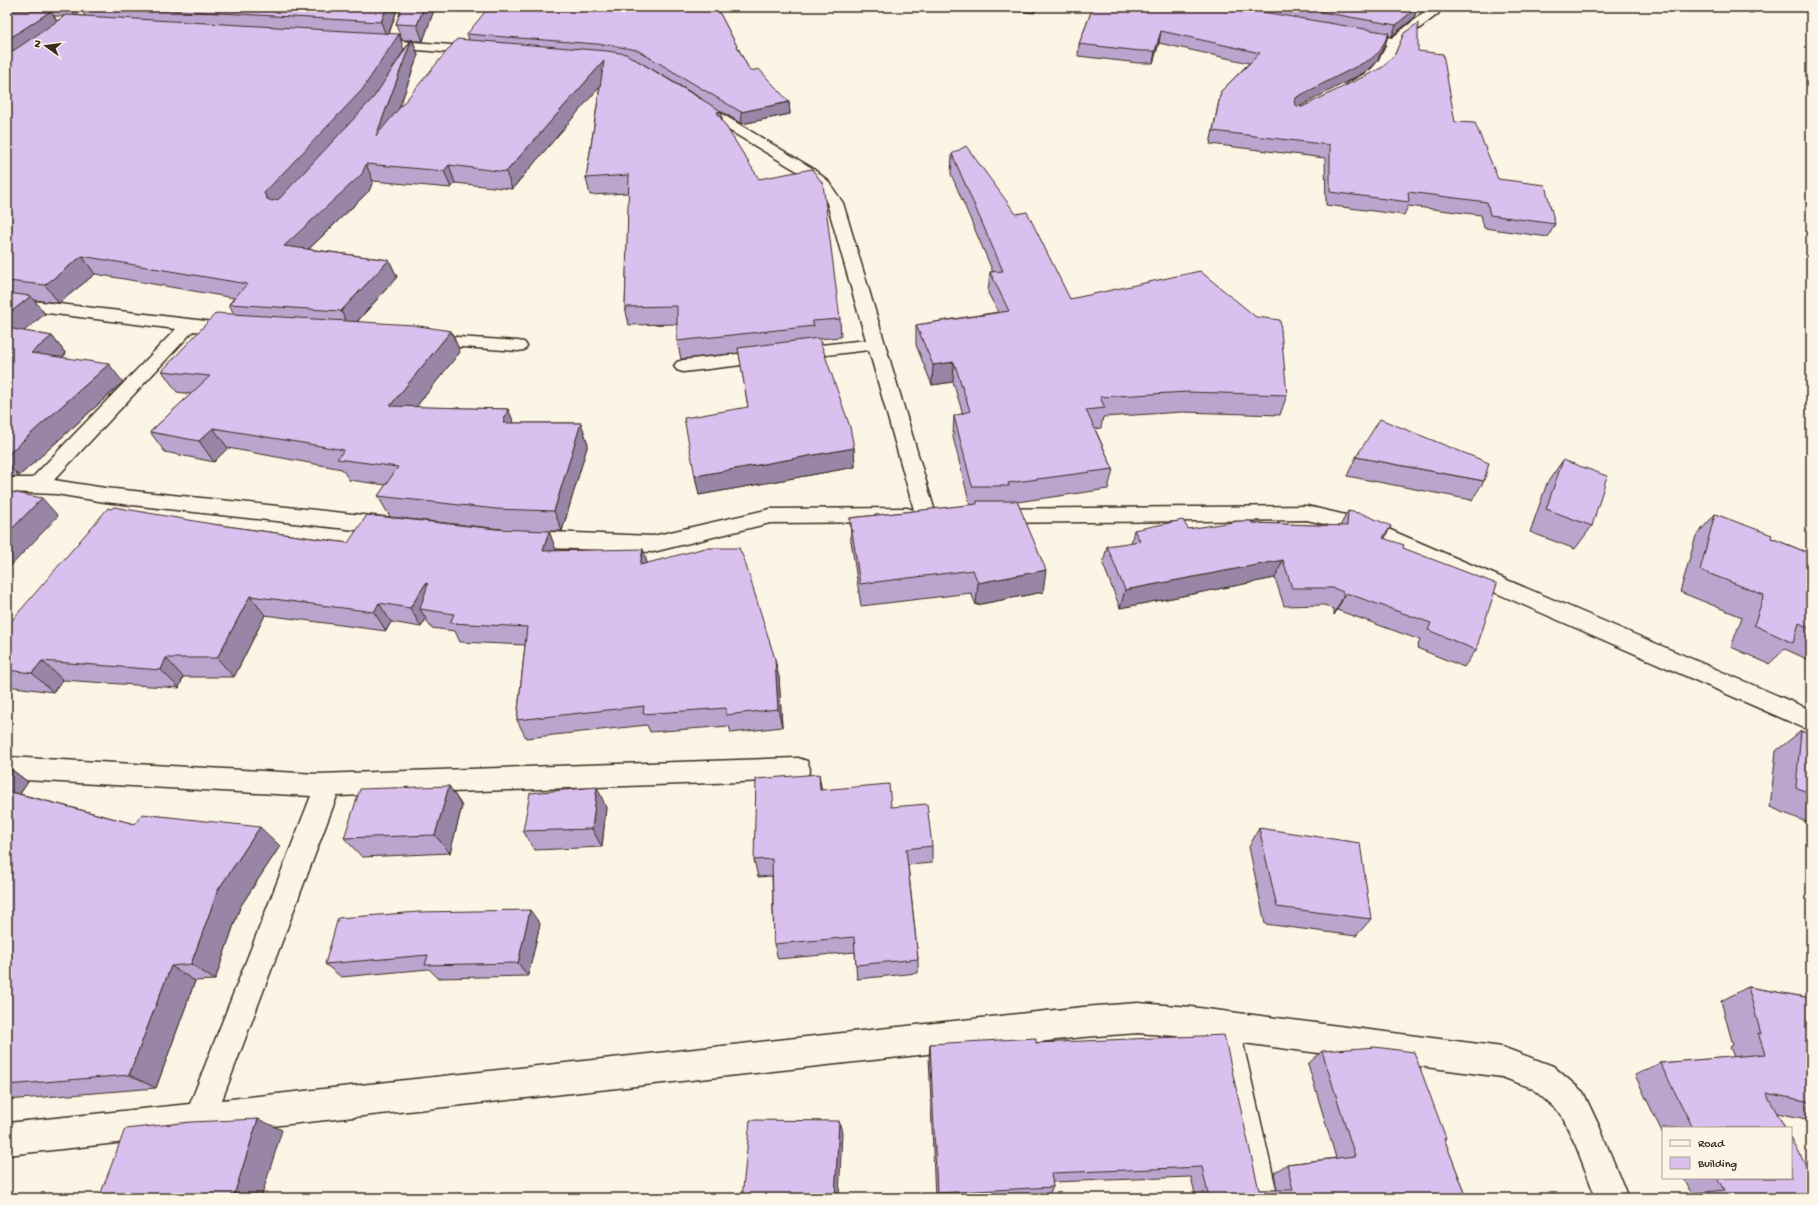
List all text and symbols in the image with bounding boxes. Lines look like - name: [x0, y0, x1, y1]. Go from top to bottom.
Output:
- north arrow: [26, 26, 66, 66]
- text: N: [32, 39, 45, 49]
- legend: [1662, 1127, 1792, 1179]
- text: Road: [1698, 1138, 1725, 1152]
- text: Building: [1697, 1158, 1737, 1172]

